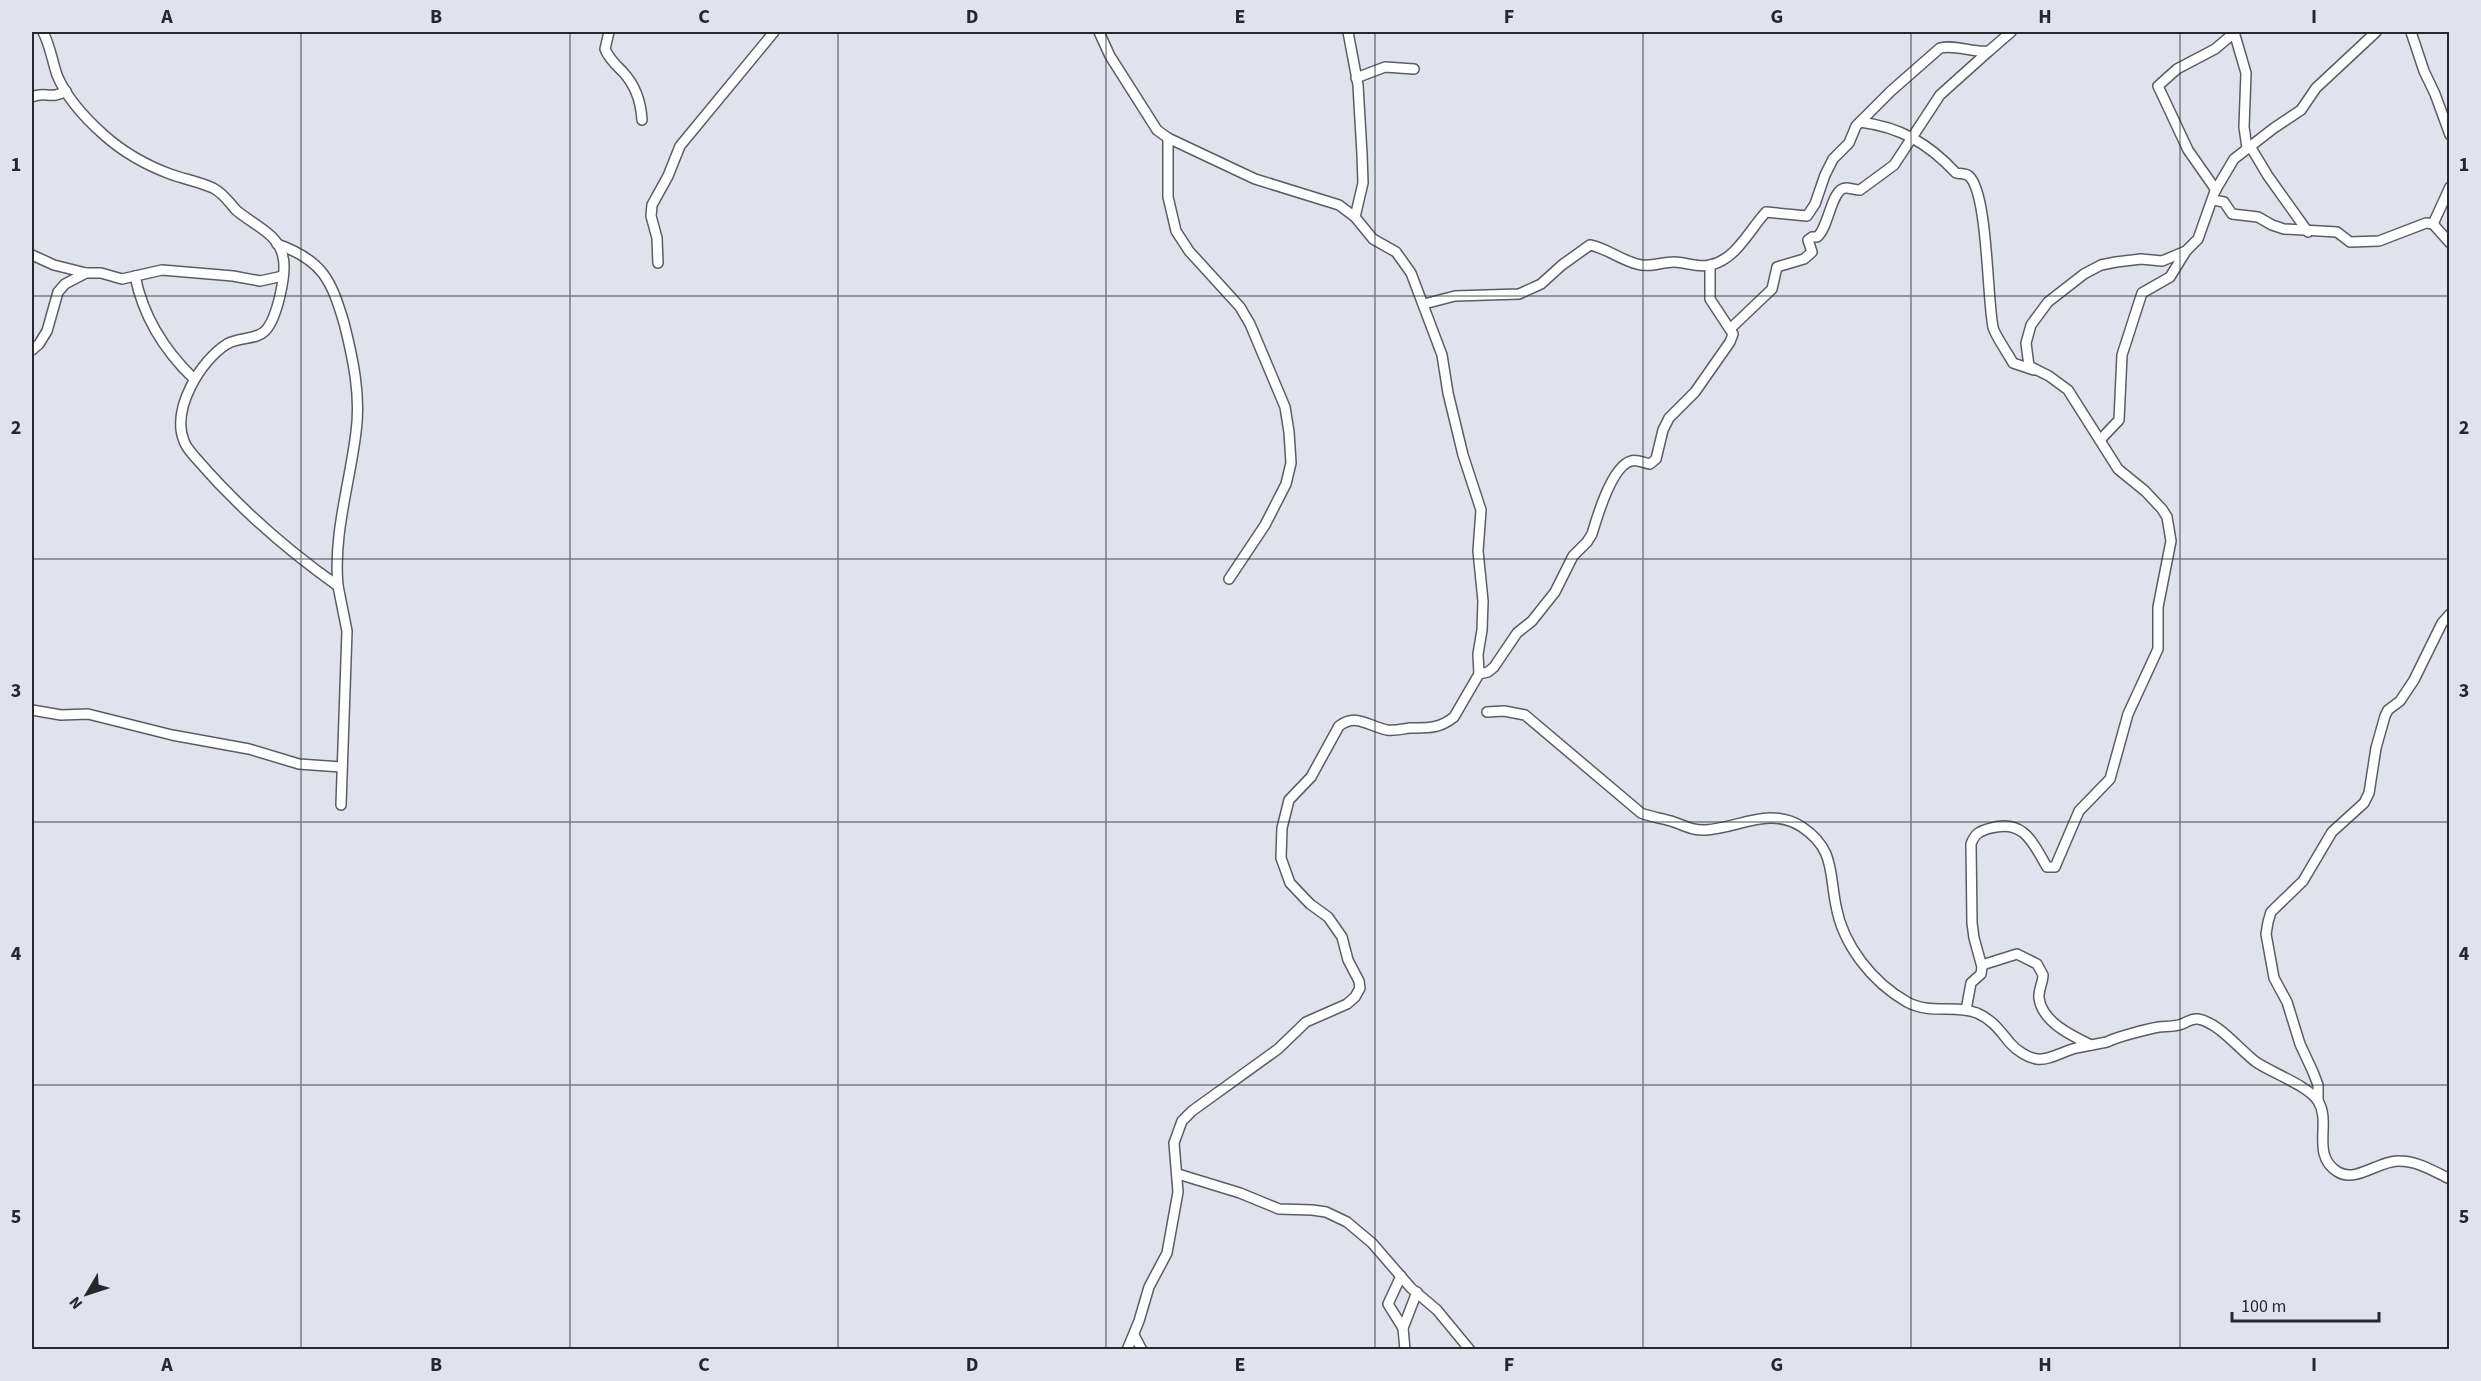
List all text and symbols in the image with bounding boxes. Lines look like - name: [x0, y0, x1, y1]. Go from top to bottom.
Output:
- text: A: [160, 3, 173, 31]
- text: B: [430, 3, 442, 31]
- text: C: [698, 3, 710, 31]
- text: D: [966, 3, 978, 31]
- text: E: [1235, 3, 1245, 31]
- text: F: [1504, 3, 1514, 31]
- text: G: [1771, 3, 1783, 31]
- text: H: [2038, 3, 2052, 31]
- text: I: [2311, 3, 2317, 31]
- text: 1: [11, 151, 21, 179]
- text: 1: [2459, 151, 2469, 179]
- text: 2: [11, 414, 21, 442]
- text: 2: [2459, 414, 2469, 442]
- text: 3: [11, 677, 21, 705]
- text: 3: [2459, 677, 2469, 705]
- text: 4: [11, 940, 22, 968]
- text: 4: [2459, 940, 2470, 968]
- text: 5: [11, 1203, 21, 1231]
- text: 5: [2459, 1203, 2469, 1231]
- north arrow: [57, 1264, 117, 1324]
- scale bar: [2232, 1285, 2379, 1323]
- text: N: [64, 1292, 88, 1314]
- text: 100 m: [2241, 1294, 2286, 1319]
- text: A: [160, 1351, 173, 1379]
- text: B: [430, 1351, 442, 1379]
- text: C: [698, 1351, 710, 1379]
- text: D: [966, 1351, 978, 1379]
- text: E: [1235, 1351, 1245, 1379]
- text: F: [1504, 1351, 1514, 1379]
- text: G: [1771, 1351, 1783, 1379]
- text: H: [2038, 1351, 2052, 1379]
- text: I: [2311, 1351, 2317, 1379]

